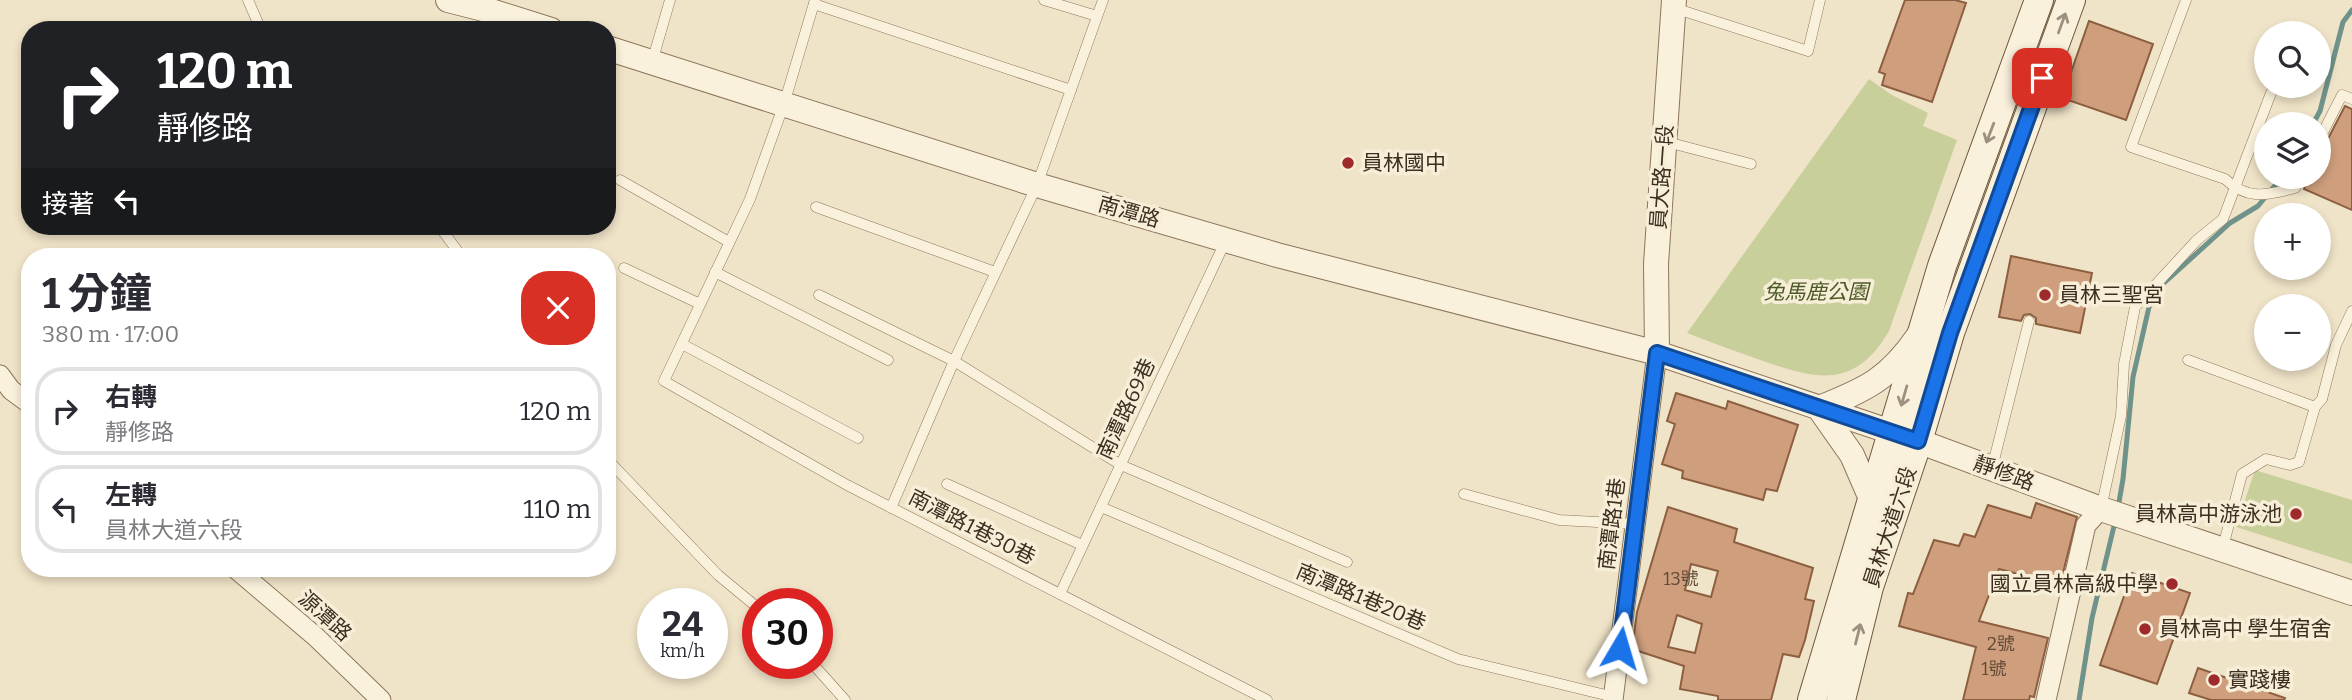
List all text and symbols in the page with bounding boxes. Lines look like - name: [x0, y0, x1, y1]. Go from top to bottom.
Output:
- one-way arrow: [2057, 13, 2069, 35]
- map controls: [2254, 21, 2331, 371]
- button: search: [2254, 21, 2331, 98]
- text: 120 m: [157, 42, 292, 101]
- pin: [2012, 48, 2072, 108]
- icon: right: [42, 49, 133, 140]
- icon: arrive: [2023, 59, 2061, 97]
- text: 靜修路: [157, 109, 253, 147]
- button: layers: [2254, 112, 2331, 189]
- one-way arrow: [1983, 121, 1995, 143]
- street label: 員大路一段: [1645, 124, 1679, 230]
- place label: 員林國中: [1362, 150, 1446, 176]
- marker: 員林國中: [1340, 155, 1356, 171]
- icon: left: [108, 182, 146, 220]
- text: 接著: [42, 189, 94, 220]
- street label: 南潭路: [1095, 191, 1163, 233]
- button: +: [2254, 203, 2331, 280]
- text: 1 分鐘: [42, 269, 152, 319]
- button: close: [521, 271, 595, 345]
- park label: 兔馬鹿公園: [1764, 279, 1871, 305]
- place label: 員林三聖宮: [2059, 282, 2164, 308]
- marker: 員林三聖宮: [2037, 287, 2053, 303]
- button: −: [2254, 294, 2331, 371]
- text: 380 m · 17:00: [42, 320, 179, 348]
- street label: 南潭路69巷: [1091, 354, 1161, 464]
- text: 右轉: [105, 382, 157, 413]
- one-way arrow: [1897, 384, 1910, 406]
- icon: right: [46, 392, 84, 430]
- text: 120 m: [520, 396, 591, 427]
- text: 靜修路: [105, 418, 174, 446]
- street label: 靜修路: [1970, 450, 2038, 496]
- street label: 員林大道六段: [1858, 463, 1922, 591]
- street label: 南潭路1巷: [1593, 476, 1631, 572]
- text: 左轉: [105, 480, 157, 511]
- street label: 南潭路1巷30巷: [904, 484, 1040, 570]
- icon: left: [46, 490, 84, 528]
- text: 110 m: [523, 494, 591, 525]
- place label: 員林高中游泳池: [2135, 501, 2282, 527]
- marker: 員林高中游泳池: [2288, 506, 2304, 522]
- text: 員林大道六段: [105, 516, 243, 544]
- street label: 南潭路1巷20巷: [1292, 558, 1430, 636]
- house number: 13號: [1663, 568, 1699, 590]
- place label: 國立員林高級中學: [1990, 571, 2158, 597]
- marker: 國立員林高級中學: [2164, 576, 2180, 592]
- street label: 源潭路: [293, 585, 357, 647]
- speed limit sign: 30: [742, 588, 833, 679]
- text: 24: [662, 603, 703, 645]
- position arrow: [1583, 611, 1657, 685]
- place label: 員林高中 學生宿舍: [2159, 616, 2331, 642]
- marker: 員林高中 學生宿舍: [2137, 621, 2153, 637]
- one-way arrow: [1852, 623, 1865, 646]
- house number: 2號: [1987, 633, 2015, 655]
- text: km/h: [660, 640, 705, 662]
- house number: 1號: [1981, 658, 2007, 680]
- place label: 實踐樓: [2228, 667, 2291, 693]
- marker: 實踐樓: [2206, 672, 2222, 688]

